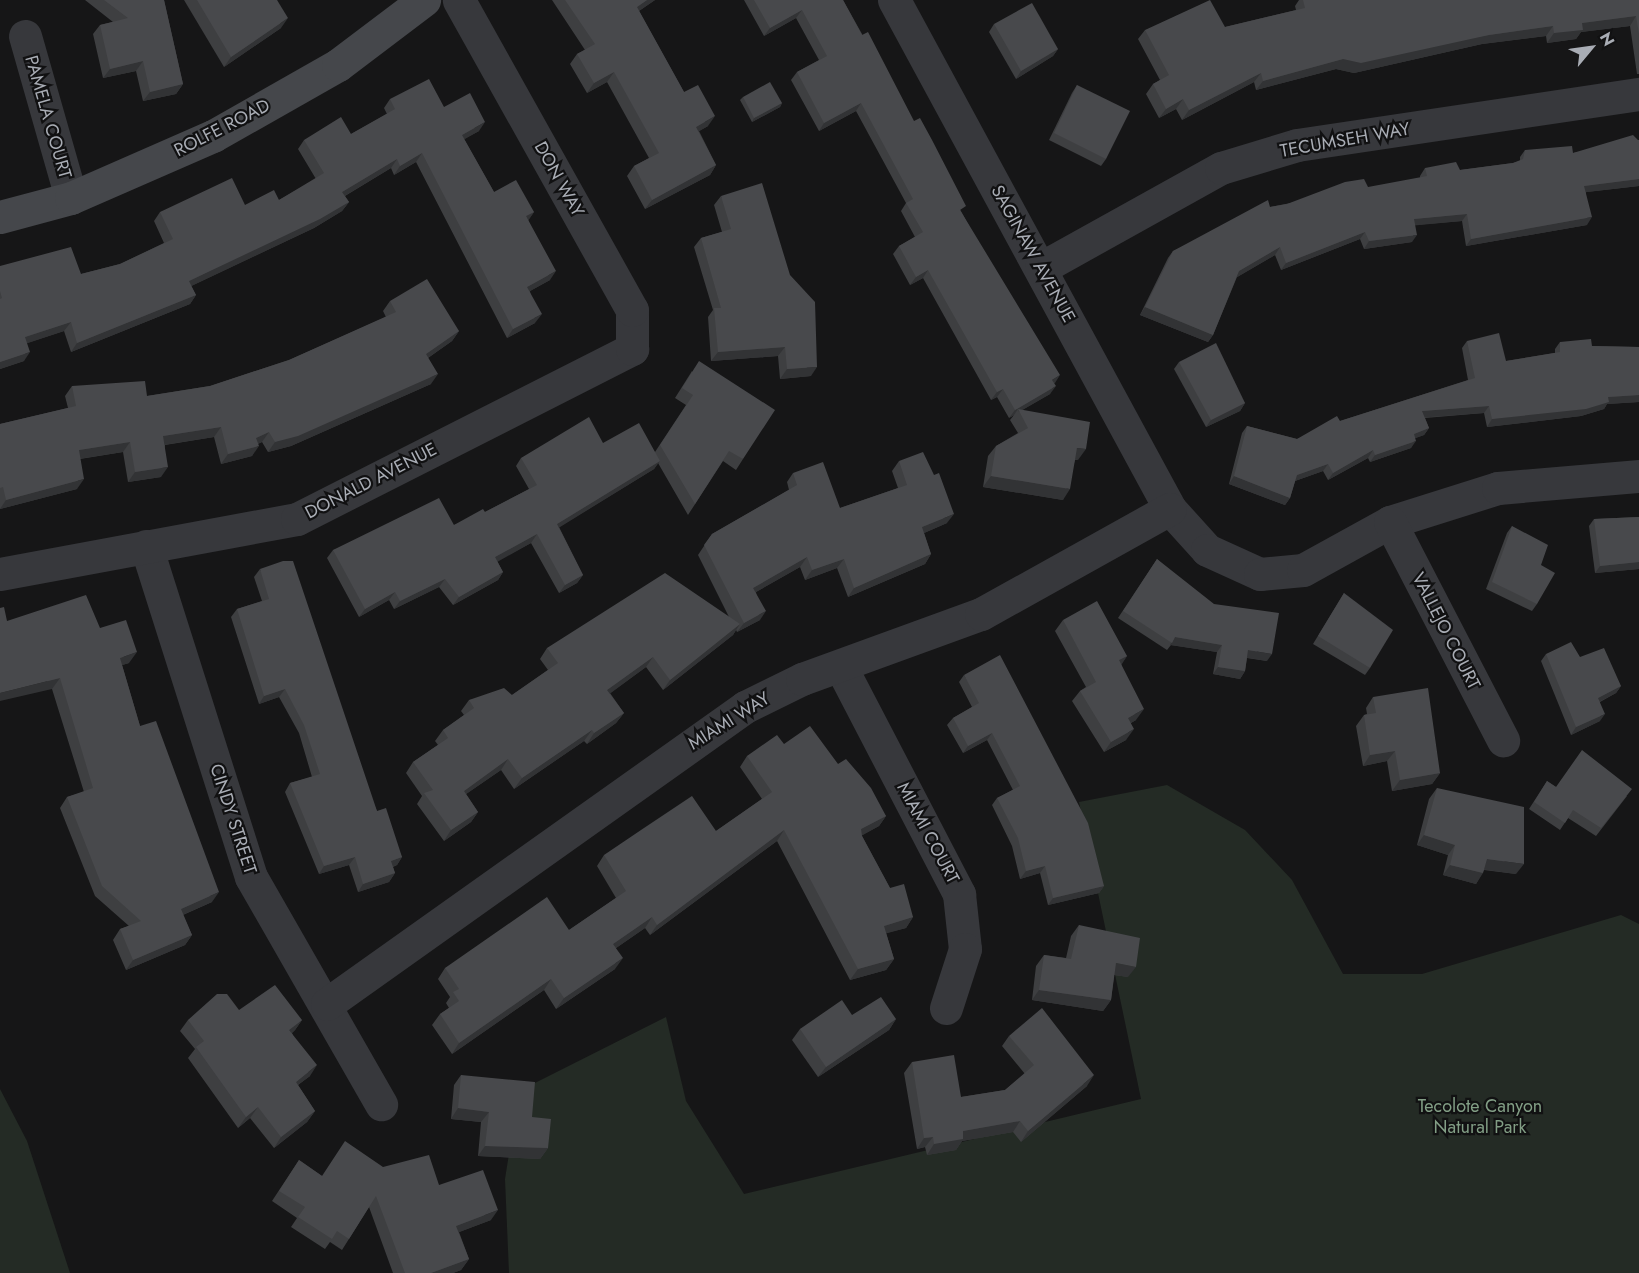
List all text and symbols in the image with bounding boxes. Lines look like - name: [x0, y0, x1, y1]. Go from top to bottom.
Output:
- north arrow: [1561, 18, 1621, 78]
- text: N: [1594, 28, 1620, 50]
- street label: PAMELA COURT: [20, 53, 76, 181]
- street label: ROLFE ROAD: [171, 95, 273, 161]
- street label: TECUMSEH WAY: [1279, 118, 1411, 162]
- street label: DON WAY: [530, 138, 588, 220]
- street label: SAGINAW AVENUE: [986, 182, 1080, 326]
- street label: DONALD AVENUE: [301, 438, 441, 524]
- street label: VALLEJO COURT: [1407, 569, 1485, 693]
- street label: MIAMI WAY: [684, 687, 774, 755]
- street label: CINDY STREET: [205, 761, 261, 877]
- street label: MIAMI COURT: [892, 779, 964, 887]
- park label: Tecolote Canyon Natural Park: [1418, 1096, 1542, 1138]

